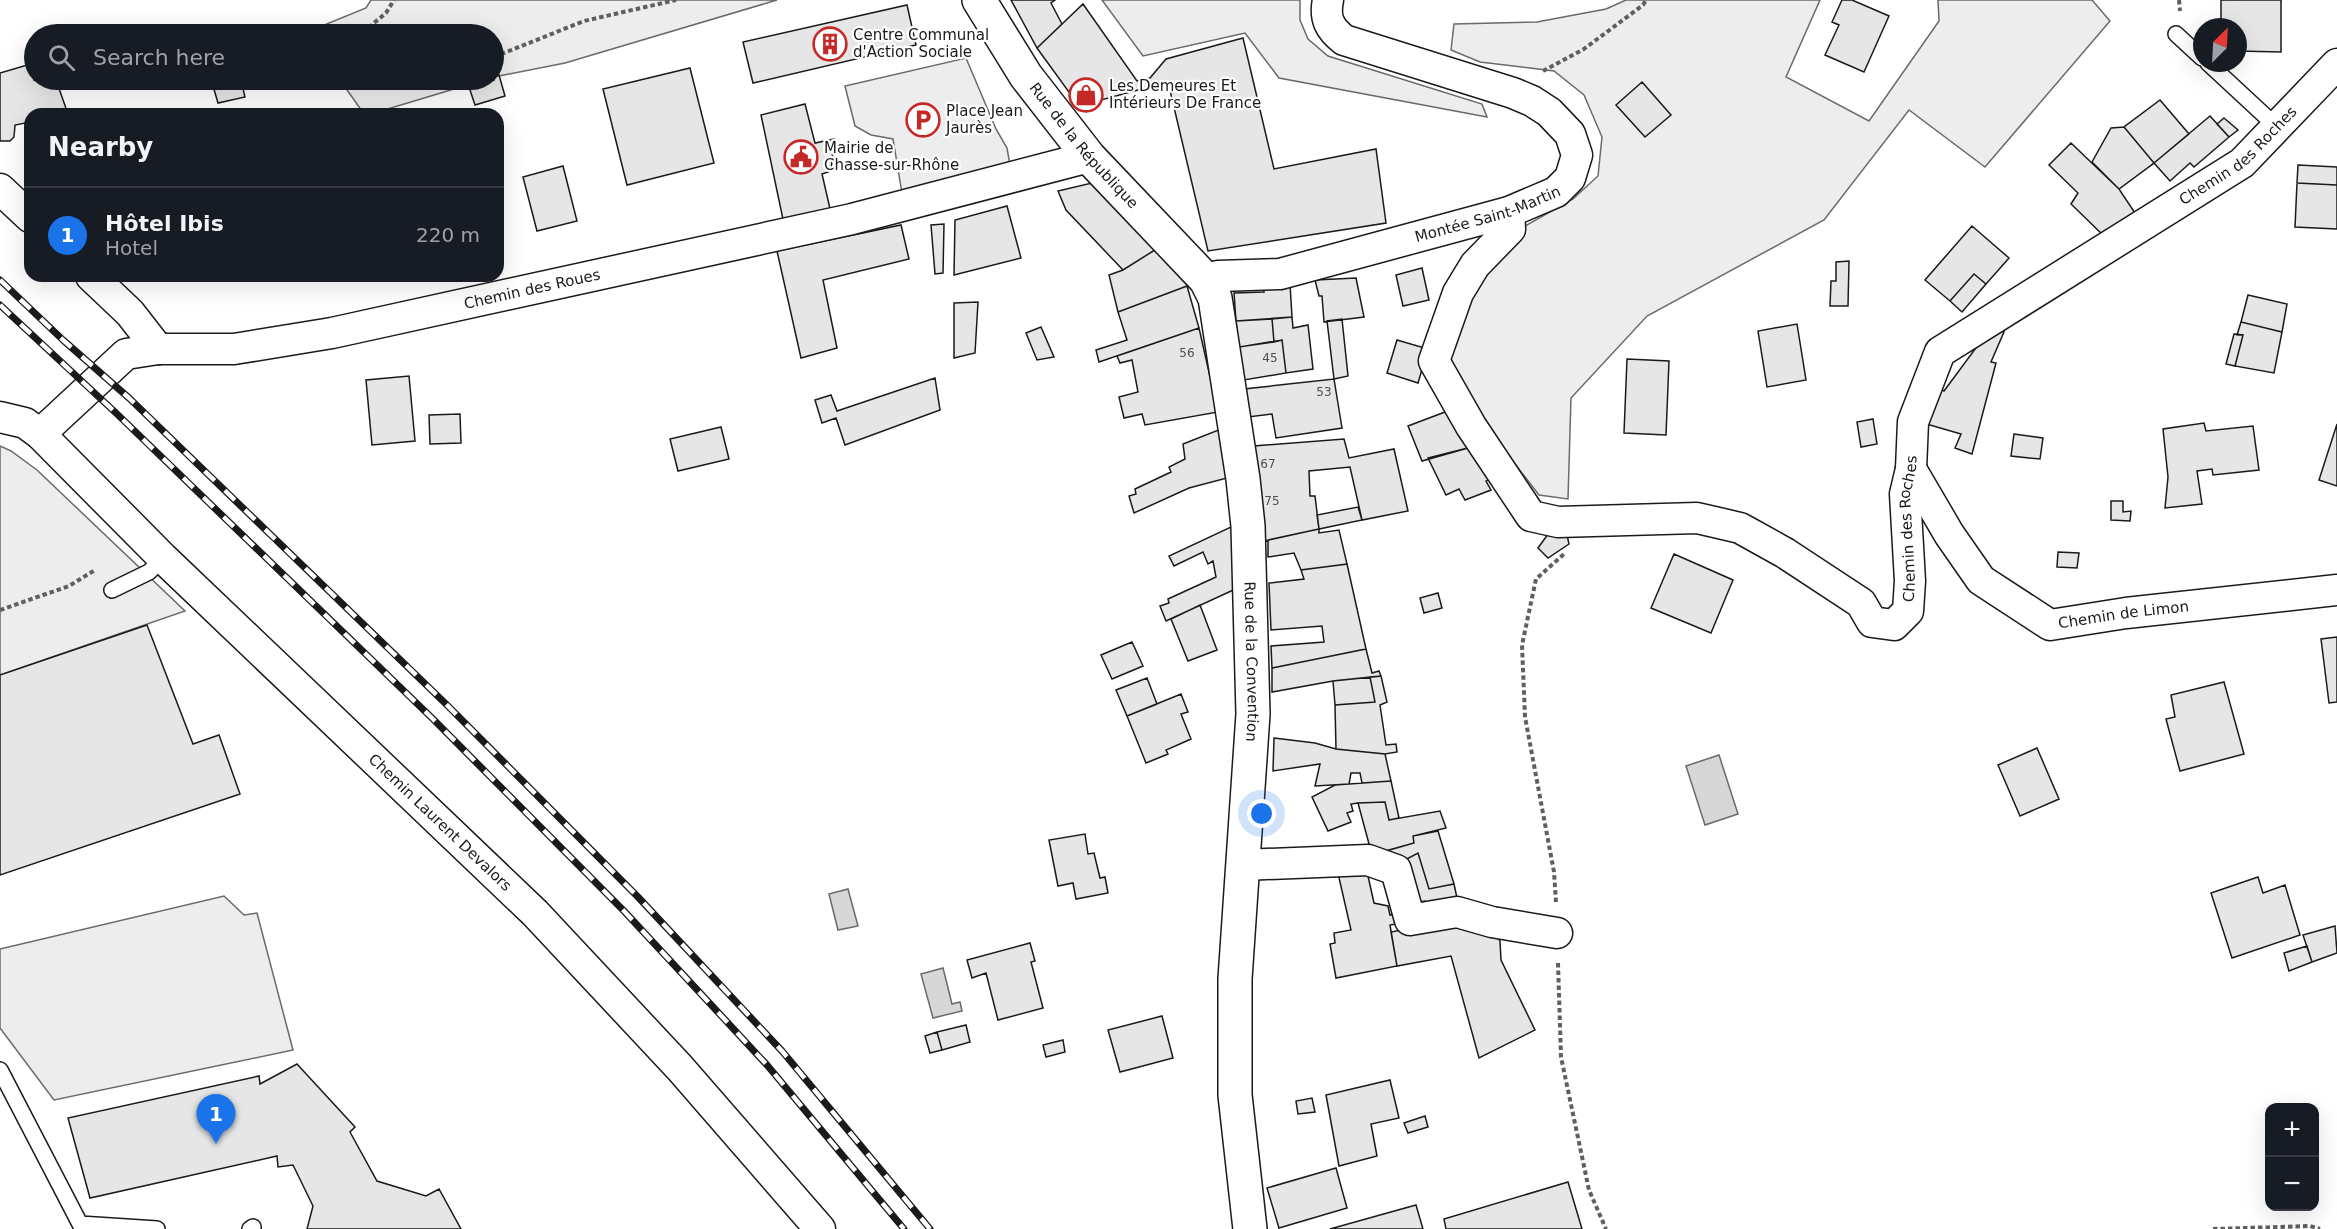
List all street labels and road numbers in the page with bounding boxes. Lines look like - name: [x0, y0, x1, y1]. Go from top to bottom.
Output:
- street label: Rue de la République: [1026, 79, 1142, 212]
- street label: Chemin des Roches: [2176, 102, 2301, 209]
- street label: Montée Saint-Martin: [1413, 182, 1563, 246]
- street label: Chemin des Roues: [462, 265, 602, 313]
- street label: Chemin des Roches: [1896, 455, 1921, 603]
- street label: Rue de la Convention: [1240, 581, 1262, 742]
- street label: Chemin de Limon: [2057, 597, 2190, 633]
- street label: Chemin Laurent Devalors: [365, 750, 516, 895]

